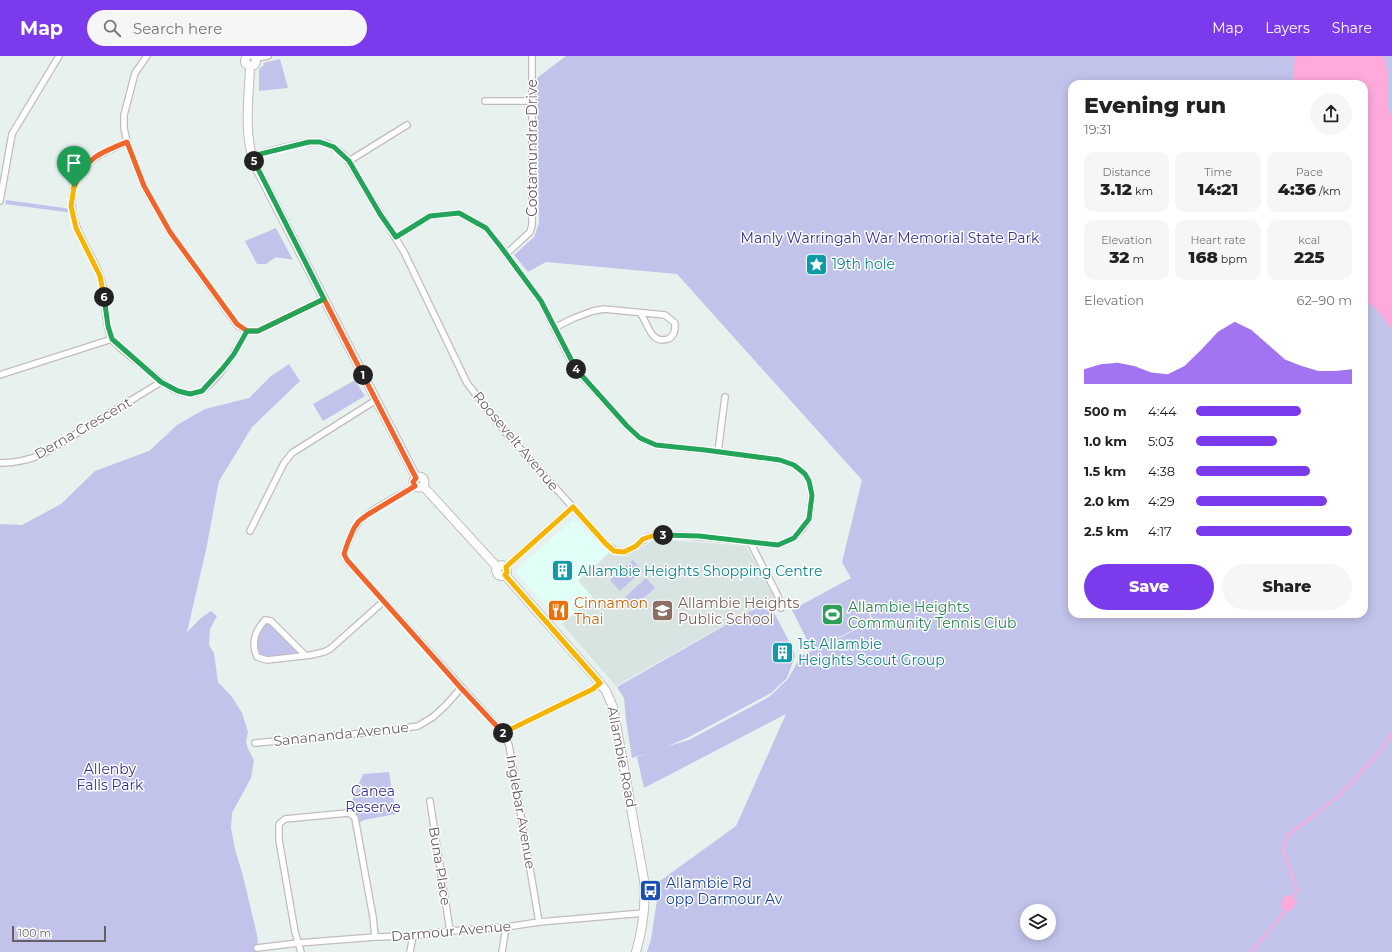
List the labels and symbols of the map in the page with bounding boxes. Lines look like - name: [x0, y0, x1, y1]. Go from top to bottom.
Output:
- street label: Cootamundra Drive: [523, 79, 541, 217]
- pin: [57, 146, 91, 187]
- pin: 5: [244, 151, 264, 171]
- park label: Manly Warringah War Memorial State Park: [741, 229, 1040, 247]
- place icon: 19th hole: [804, 251, 830, 277]
- place label: 19th hole: [832, 255, 895, 273]
- pin: 6: [94, 287, 114, 307]
- pin: 4: [566, 359, 586, 379]
- pin: 1: [353, 365, 373, 385]
- street label: Roosevelt Avenue: [469, 388, 563, 494]
- street label: Derna Crescent: [31, 393, 135, 463]
- pin: 3: [653, 525, 673, 545]
- building icon: Allambie Heights Shopping Centre: [549, 558, 575, 584]
- place label: Allambie Heights Shopping Centre: [578, 562, 822, 580]
- place label: Cinnamon Thai: [574, 594, 648, 628]
- place label: Allambie Heights Public School: [678, 594, 799, 628]
- restaurant icon: Cinnamon Thai: [546, 598, 572, 624]
- school or university icon: Allambie Heights Public School: [650, 598, 676, 624]
- place label: Allambie Heights Community Tennis Club: [848, 598, 1017, 632]
- sports icon: Allambie Heights Community Tennis Club: [819, 602, 845, 628]
- place label: 1st Allambie Heights Scout Group: [798, 635, 945, 669]
- building icon: 1st Allambie Heights Scout Group: [770, 639, 796, 665]
- street label: Allambie Road: [603, 705, 641, 809]
- street label: Sanananda Avenue: [272, 718, 410, 750]
- pin: 2: [493, 723, 513, 743]
- street label: Inglebar Avenue: [502, 754, 540, 870]
- park label: Allenby Falls Park: [77, 760, 144, 794]
- park label: Canea Reserve: [345, 782, 401, 816]
- street label: Buna Place: [425, 825, 455, 907]
- place label: Allambie Rd opp Darmour Av: [666, 874, 783, 908]
- bus stop icon: Allambie Rd opp Darmour Av: [637, 878, 663, 904]
- street label: Darmour Avenue: [390, 917, 512, 945]
- scale bar: [12, 924, 106, 943]

